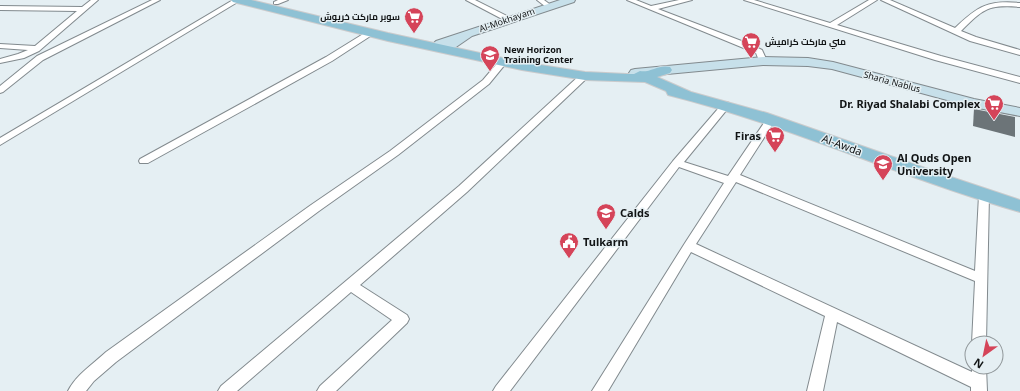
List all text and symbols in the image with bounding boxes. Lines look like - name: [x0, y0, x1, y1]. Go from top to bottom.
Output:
- street label: Al-Mokhayam: [477, 4, 536, 35]
- supermarket icon: سوبر ماركت خريوش: [403, 6, 425, 34]
- place label: سوبر ماركت خريوش: [320, 10, 400, 23]
- supermarket icon: مني ماركت كراميش: [740, 31, 762, 59]
- place label: مني ماركت كراميش: [765, 35, 846, 50]
- place label: New Horizon Training Center: [504, 43, 573, 66]
- school or university icon: New Horizon Training Center: [479, 44, 501, 72]
- street label: Sharia Nablus: [862, 68, 922, 95]
- supermarket icon: Dr. Riyad Shalabi Complex: [983, 93, 1005, 121]
- place label: Dr. Riyad Shalabi Complex: [839, 96, 981, 111]
- supermarket icon: Firas: [764, 125, 786, 153]
- place label: Firas: [735, 128, 761, 143]
- street label: Al-Awda: [820, 130, 864, 159]
- place label: Al Quds Open University: [897, 150, 971, 178]
- school or university icon: Al Quds Open University: [872, 153, 894, 181]
- school or university icon: Calds: [595, 202, 617, 230]
- place label: Calds: [620, 205, 650, 220]
- public building icon: Tulkarm: [558, 231, 580, 259]
- place label: Tulkarm: [583, 234, 628, 249]
- north arrow: [964, 335, 1004, 375]
- text: N: [970, 355, 986, 373]

